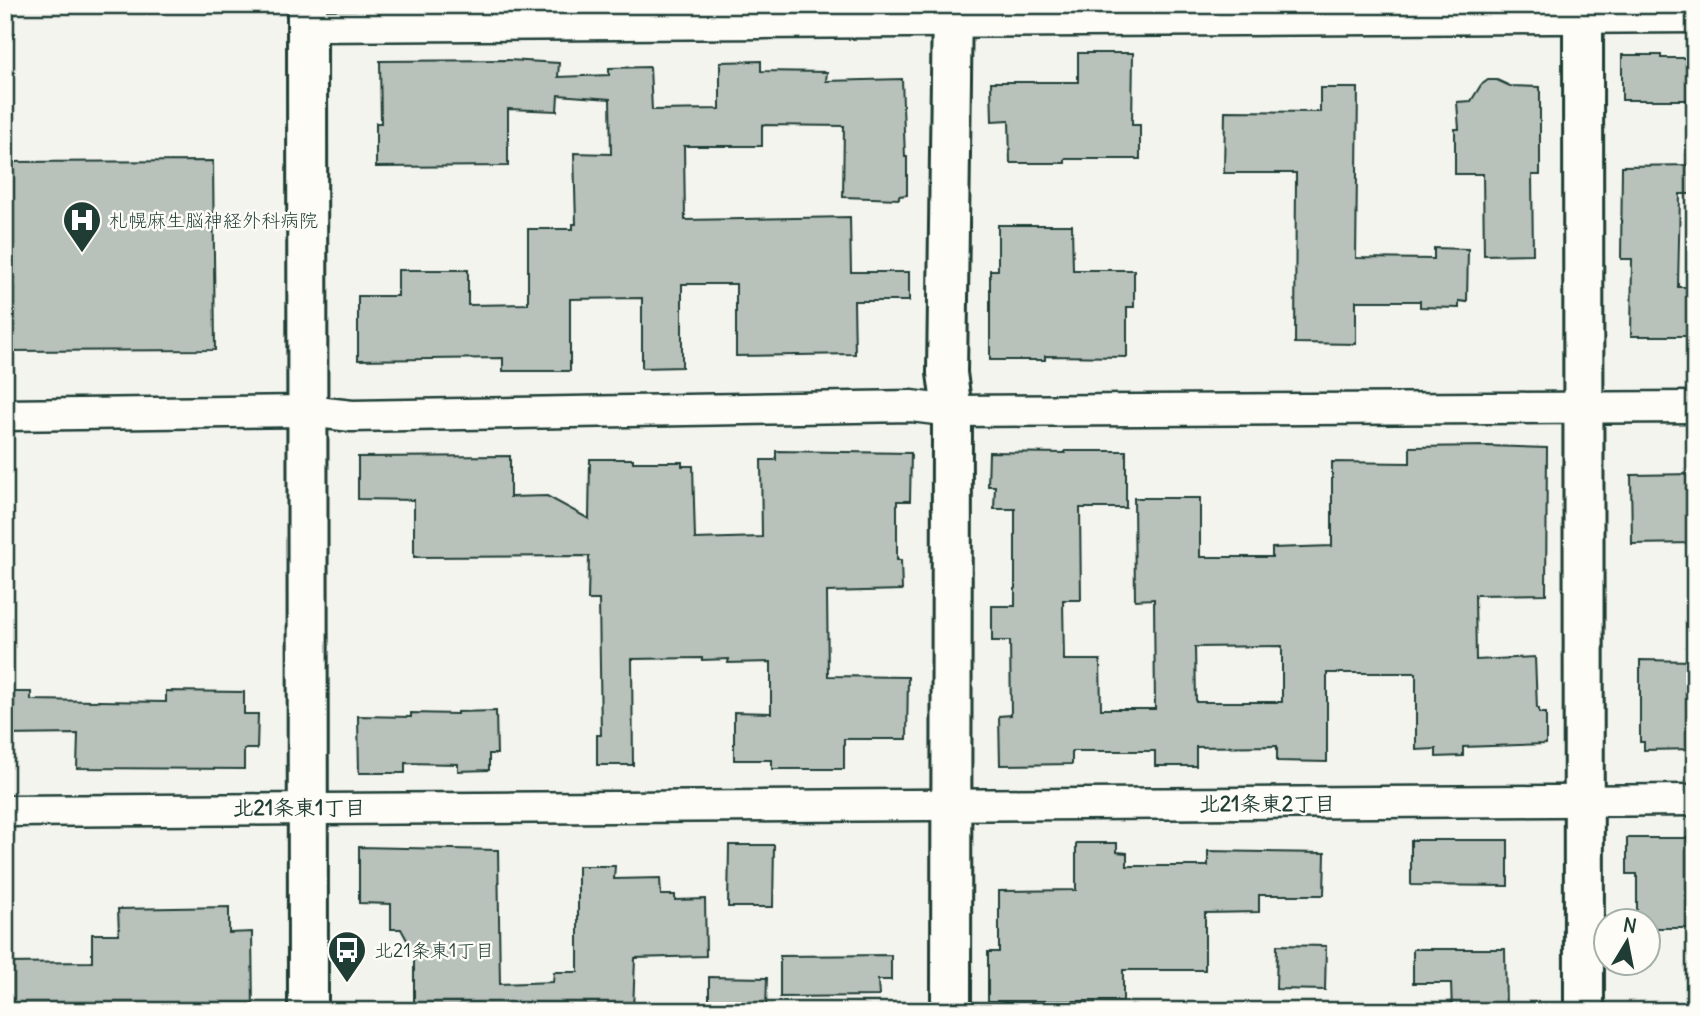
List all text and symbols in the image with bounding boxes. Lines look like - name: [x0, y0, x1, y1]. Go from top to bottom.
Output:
- hospital icon: 札幌麻生脳神経外科病院: [61, 199, 103, 254]
- place label: 札幌麻生脳神経外科病院: [109, 208, 318, 232]
- district label: 北21条東2丁目: [1199, 790, 1335, 817]
- district label: 北21条東1丁目: [232, 794, 366, 821]
- north arrow: [1592, 908, 1662, 978]
- text: N: [1621, 912, 1639, 938]
- bus stop icon: 北21条東1丁目: [326, 929, 368, 984]
- place label: 北21条東1丁目: [374, 938, 495, 962]

